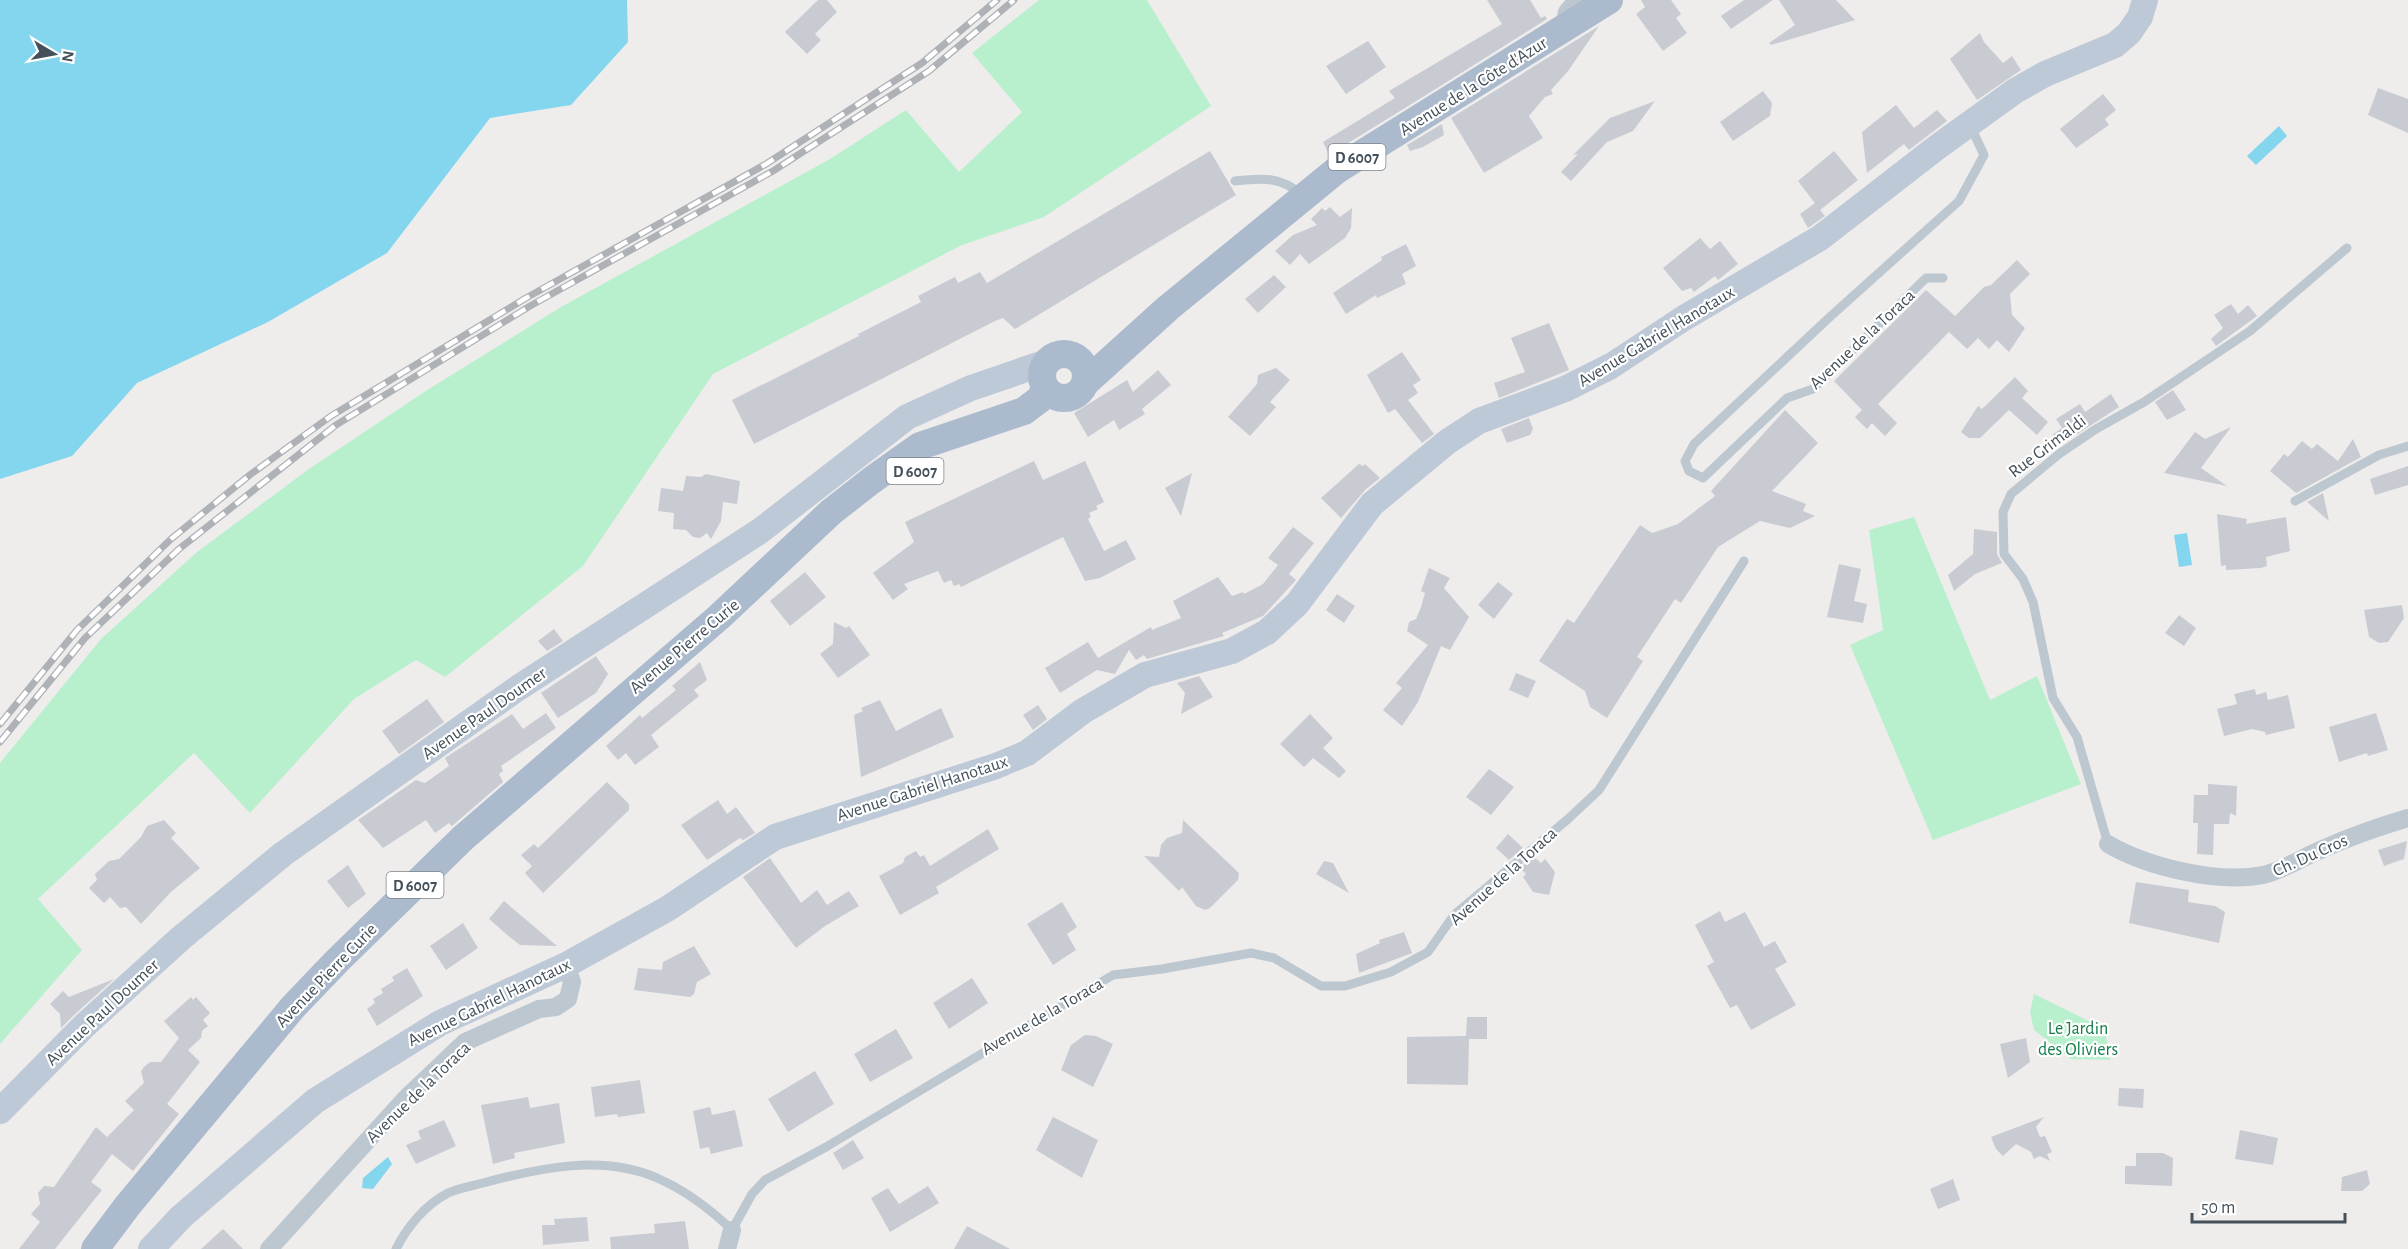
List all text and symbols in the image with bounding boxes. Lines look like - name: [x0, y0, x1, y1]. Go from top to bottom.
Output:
- north arrow: [24, 24, 84, 84]
- street label: Avenue de la Côte d'Azur: [1397, 34, 1551, 140]
- text: N: [59, 50, 77, 63]
- road number: D 6007: [1328, 144, 1386, 170]
- street label: Avenue Gabriel Hanotaux: [1575, 283, 1738, 391]
- street label: Avenue de la Toraca: [1806, 286, 1919, 393]
- street label: Rue Grimaldi: [2006, 412, 2090, 482]
- road number: D 6007: [886, 458, 944, 484]
- street label: Avenue Pierre Curie: [626, 596, 743, 698]
- street label: Avenue Paul Doumer: [419, 664, 550, 763]
- street label: Avenue Gabriel Hanotaux: [835, 753, 1010, 825]
- street label: Avenue de la Toraca: [1447, 824, 1561, 929]
- street label: Ch. Du Cros: [2270, 831, 2351, 880]
- road number: D 6007: [386, 872, 444, 898]
- street label: Avenue Pierre Curie: [273, 920, 381, 1031]
- street label: Avenue Paul Doumer: [43, 956, 163, 1070]
- street label: Avenue Gabriel Hanotaux: [405, 956, 574, 1050]
- street label: Avenue de la Toraca: [979, 975, 1106, 1059]
- park label: Le Jardin des Oliviers: [2038, 1020, 2118, 1059]
- street label: Avenue de la Toraca: [363, 1039, 474, 1147]
- scale bar: [2192, 1186, 2345, 1224]
- text: 50 m: [2201, 1199, 2235, 1217]

